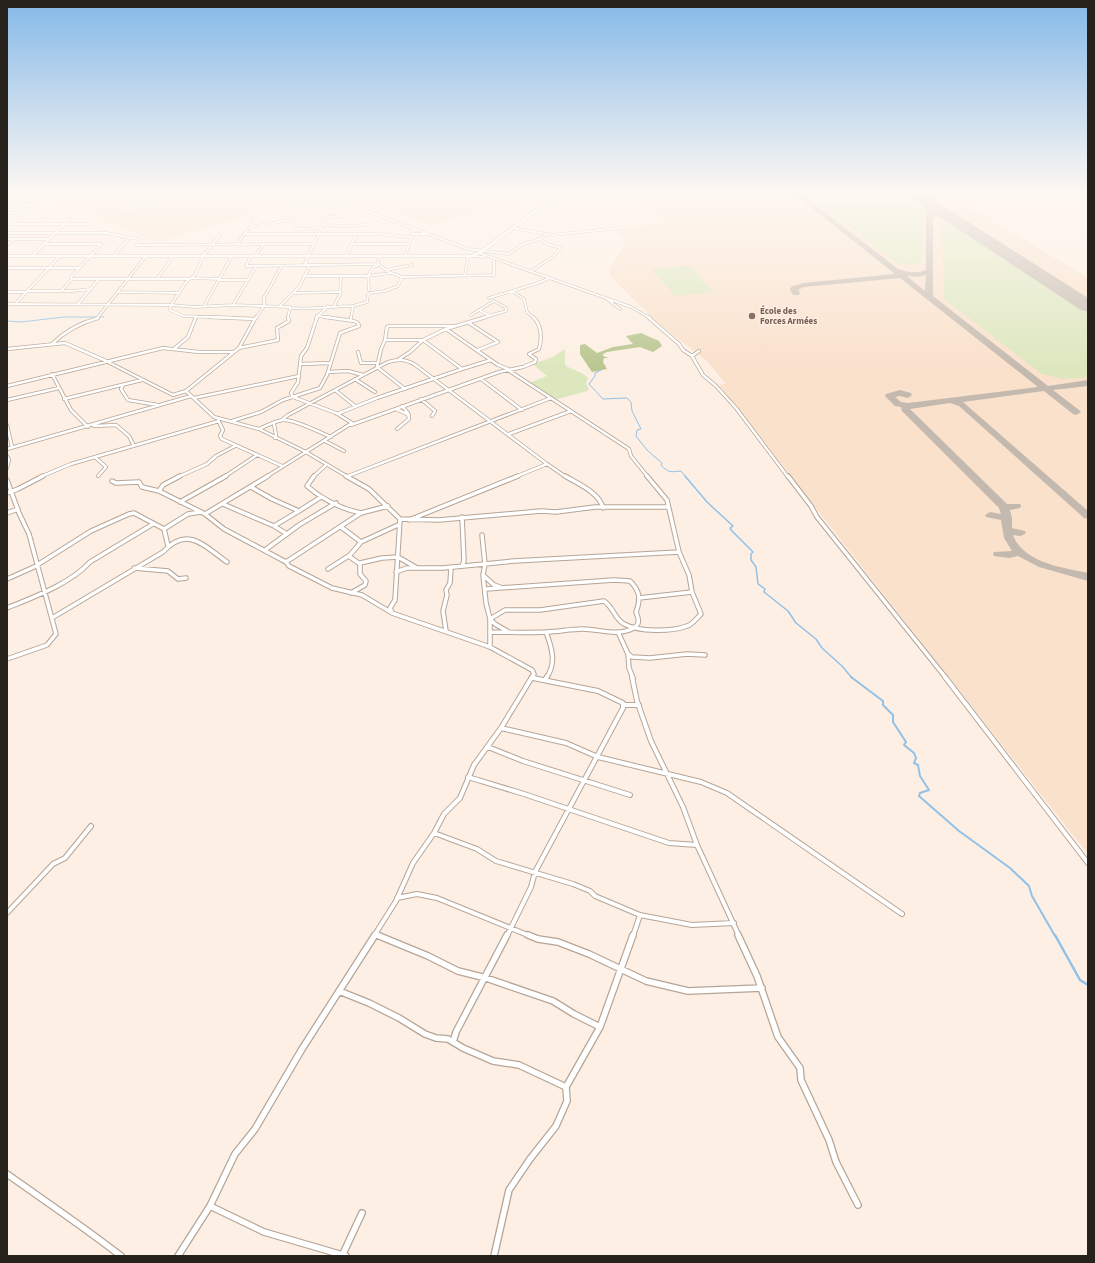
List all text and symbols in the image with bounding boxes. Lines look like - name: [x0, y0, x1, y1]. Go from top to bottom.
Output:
- place label: École des Forces Armées: [760, 305, 817, 328]
- marker: École des Forces Armées: [747, 311, 757, 321]

